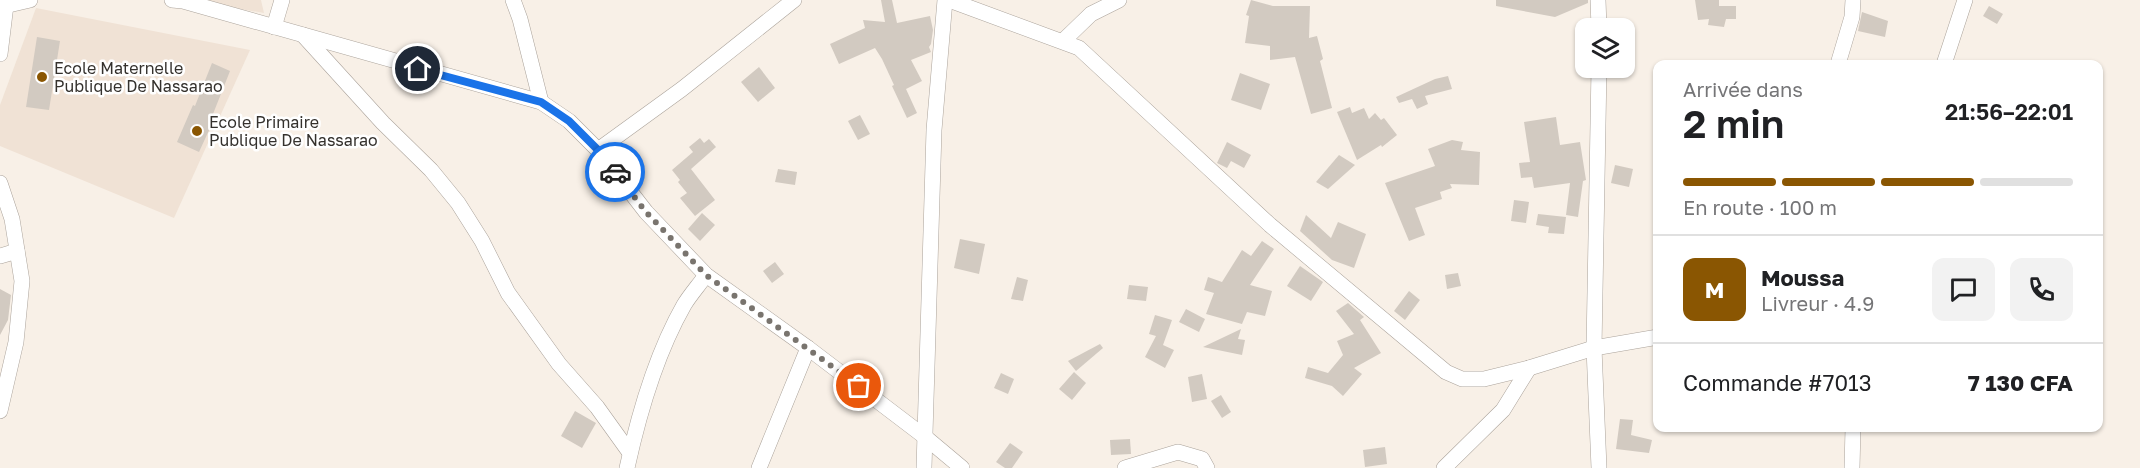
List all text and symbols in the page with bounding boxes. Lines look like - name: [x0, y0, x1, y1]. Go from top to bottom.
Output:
- map controls: [1575, 18, 1635, 78]
- button: layers: [1575, 18, 1635, 78]
- pin: [392, 43, 443, 94]
- icon: home: [401, 52, 434, 85]
- place label: Ecole Maternelle Publique De Nassarao: [54, 58, 223, 96]
- marker: Ecole Maternelle Publique De Nassarao: [35, 70, 49, 84]
- text: Arrivée dans: [1683, 77, 1803, 101]
- text: 21:56–22:01: [1945, 98, 2073, 125]
- text: 2 min: [1683, 100, 1784, 147]
- place label: Ecole Primaire Publique De Nassarao: [209, 112, 378, 150]
- marker: Ecole Primaire Publique De Nassarao: [190, 124, 204, 138]
- courier: [585, 142, 645, 202]
- icon: car: [599, 156, 632, 189]
- text: En route · 100 m: [1683, 195, 1837, 219]
- button: chat: [1932, 258, 1995, 321]
- button: phone: [2010, 258, 2073, 321]
- text: Moussa: [1761, 264, 1844, 291]
- text: M: [1705, 276, 1724, 303]
- text: Livreur · 4.9: [1761, 291, 1874, 315]
- pin: [833, 360, 884, 411]
- icon: bag: [842, 369, 875, 402]
- text: Commande #7013: [1683, 369, 1872, 396]
- text: 7 130 CFA: [1968, 369, 2073, 396]

